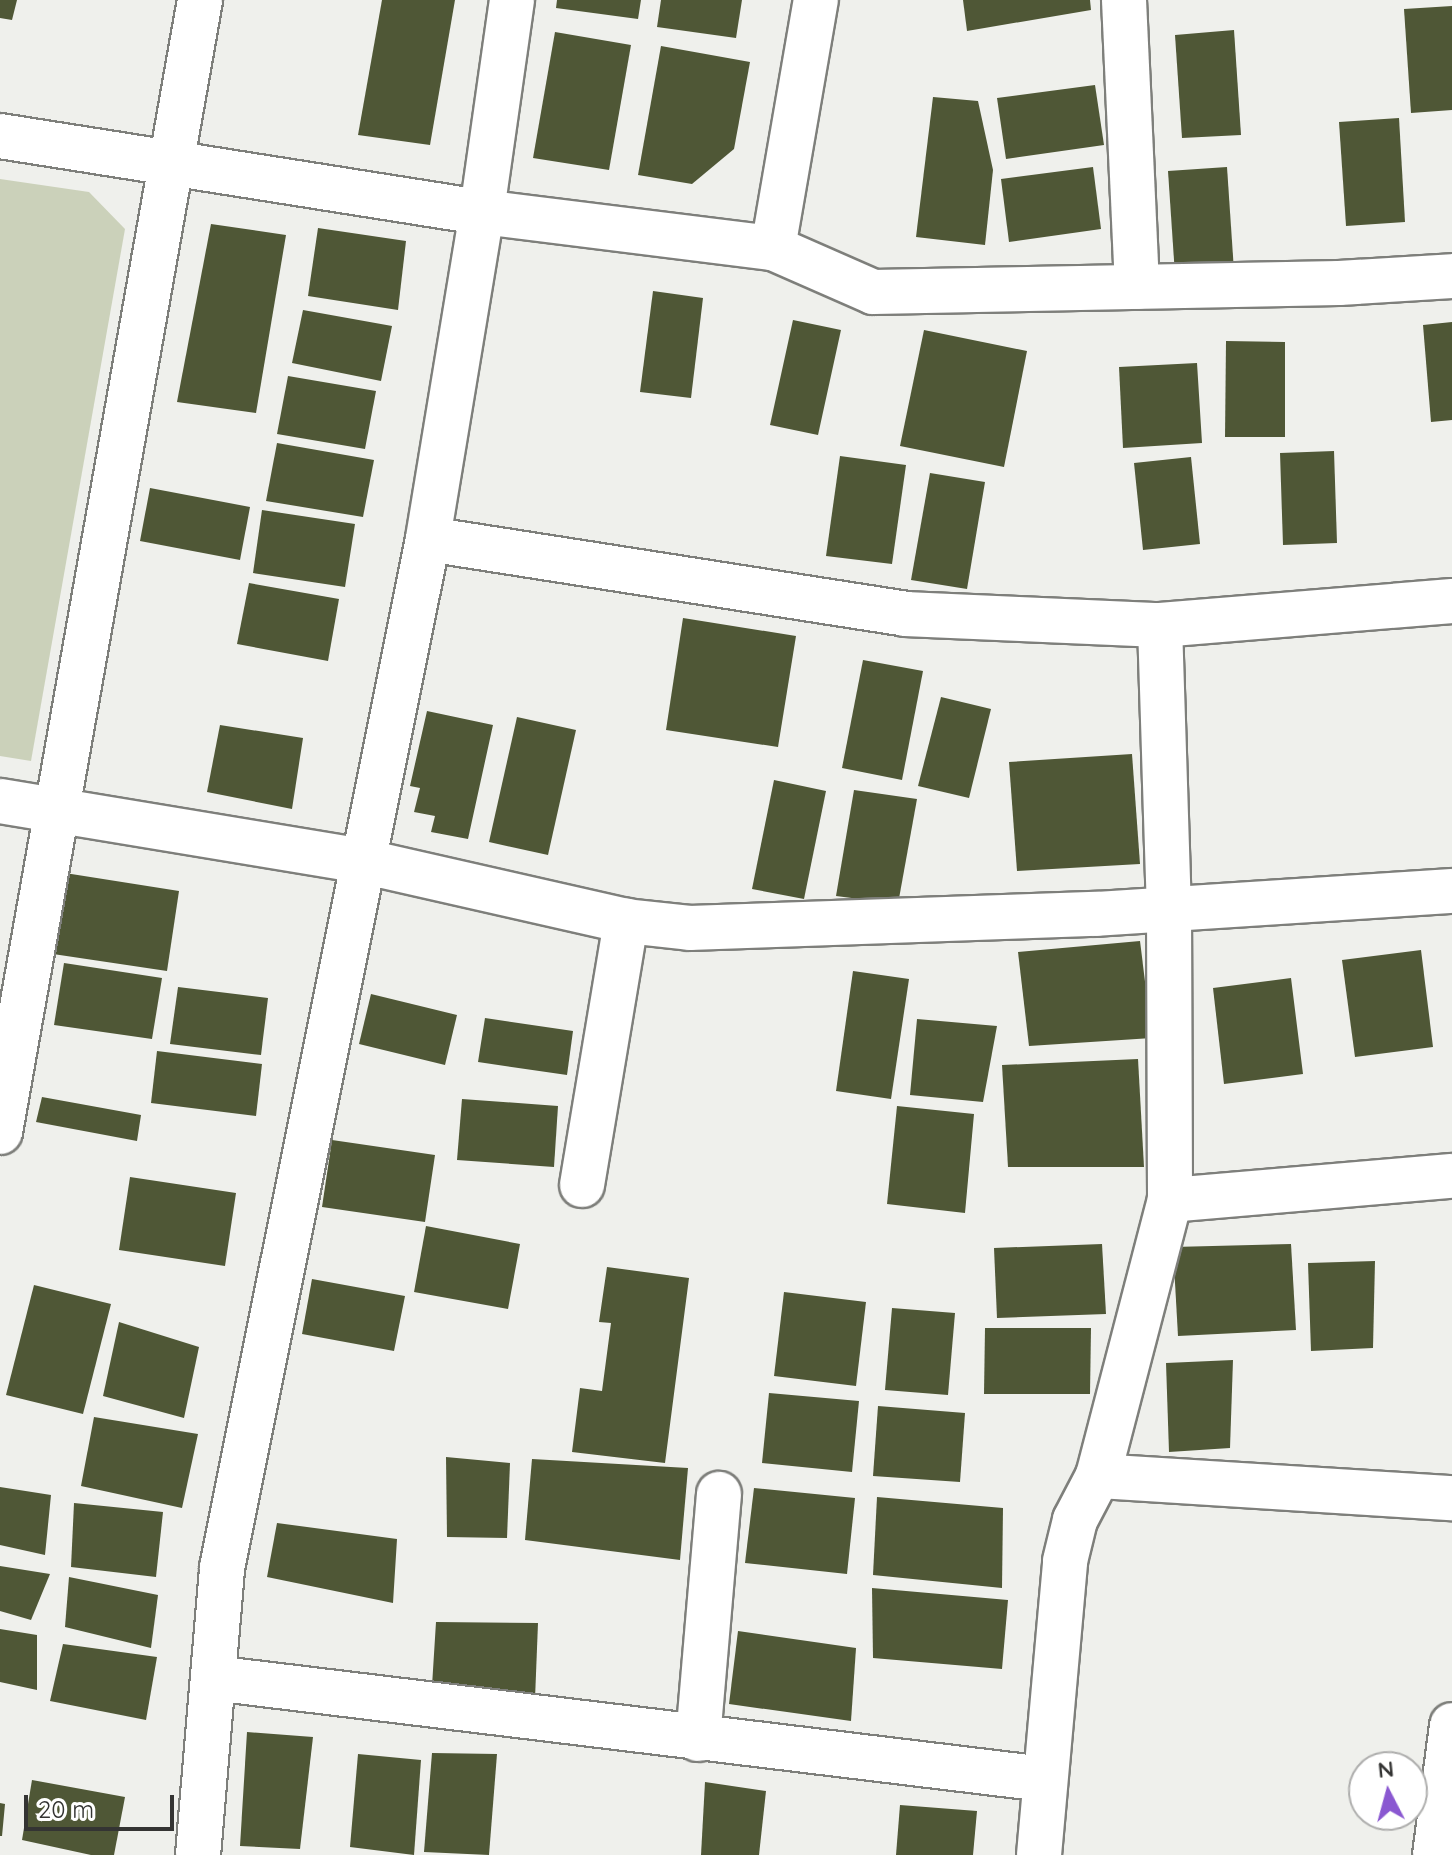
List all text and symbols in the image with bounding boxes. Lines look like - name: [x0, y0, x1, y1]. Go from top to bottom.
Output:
- north arrow: [1348, 1751, 1428, 1831]
- text: N: [1376, 1754, 1395, 1784]
- scale bar: [28, 1779, 178, 1829]
- text: 20 m: [38, 1794, 94, 1824]

